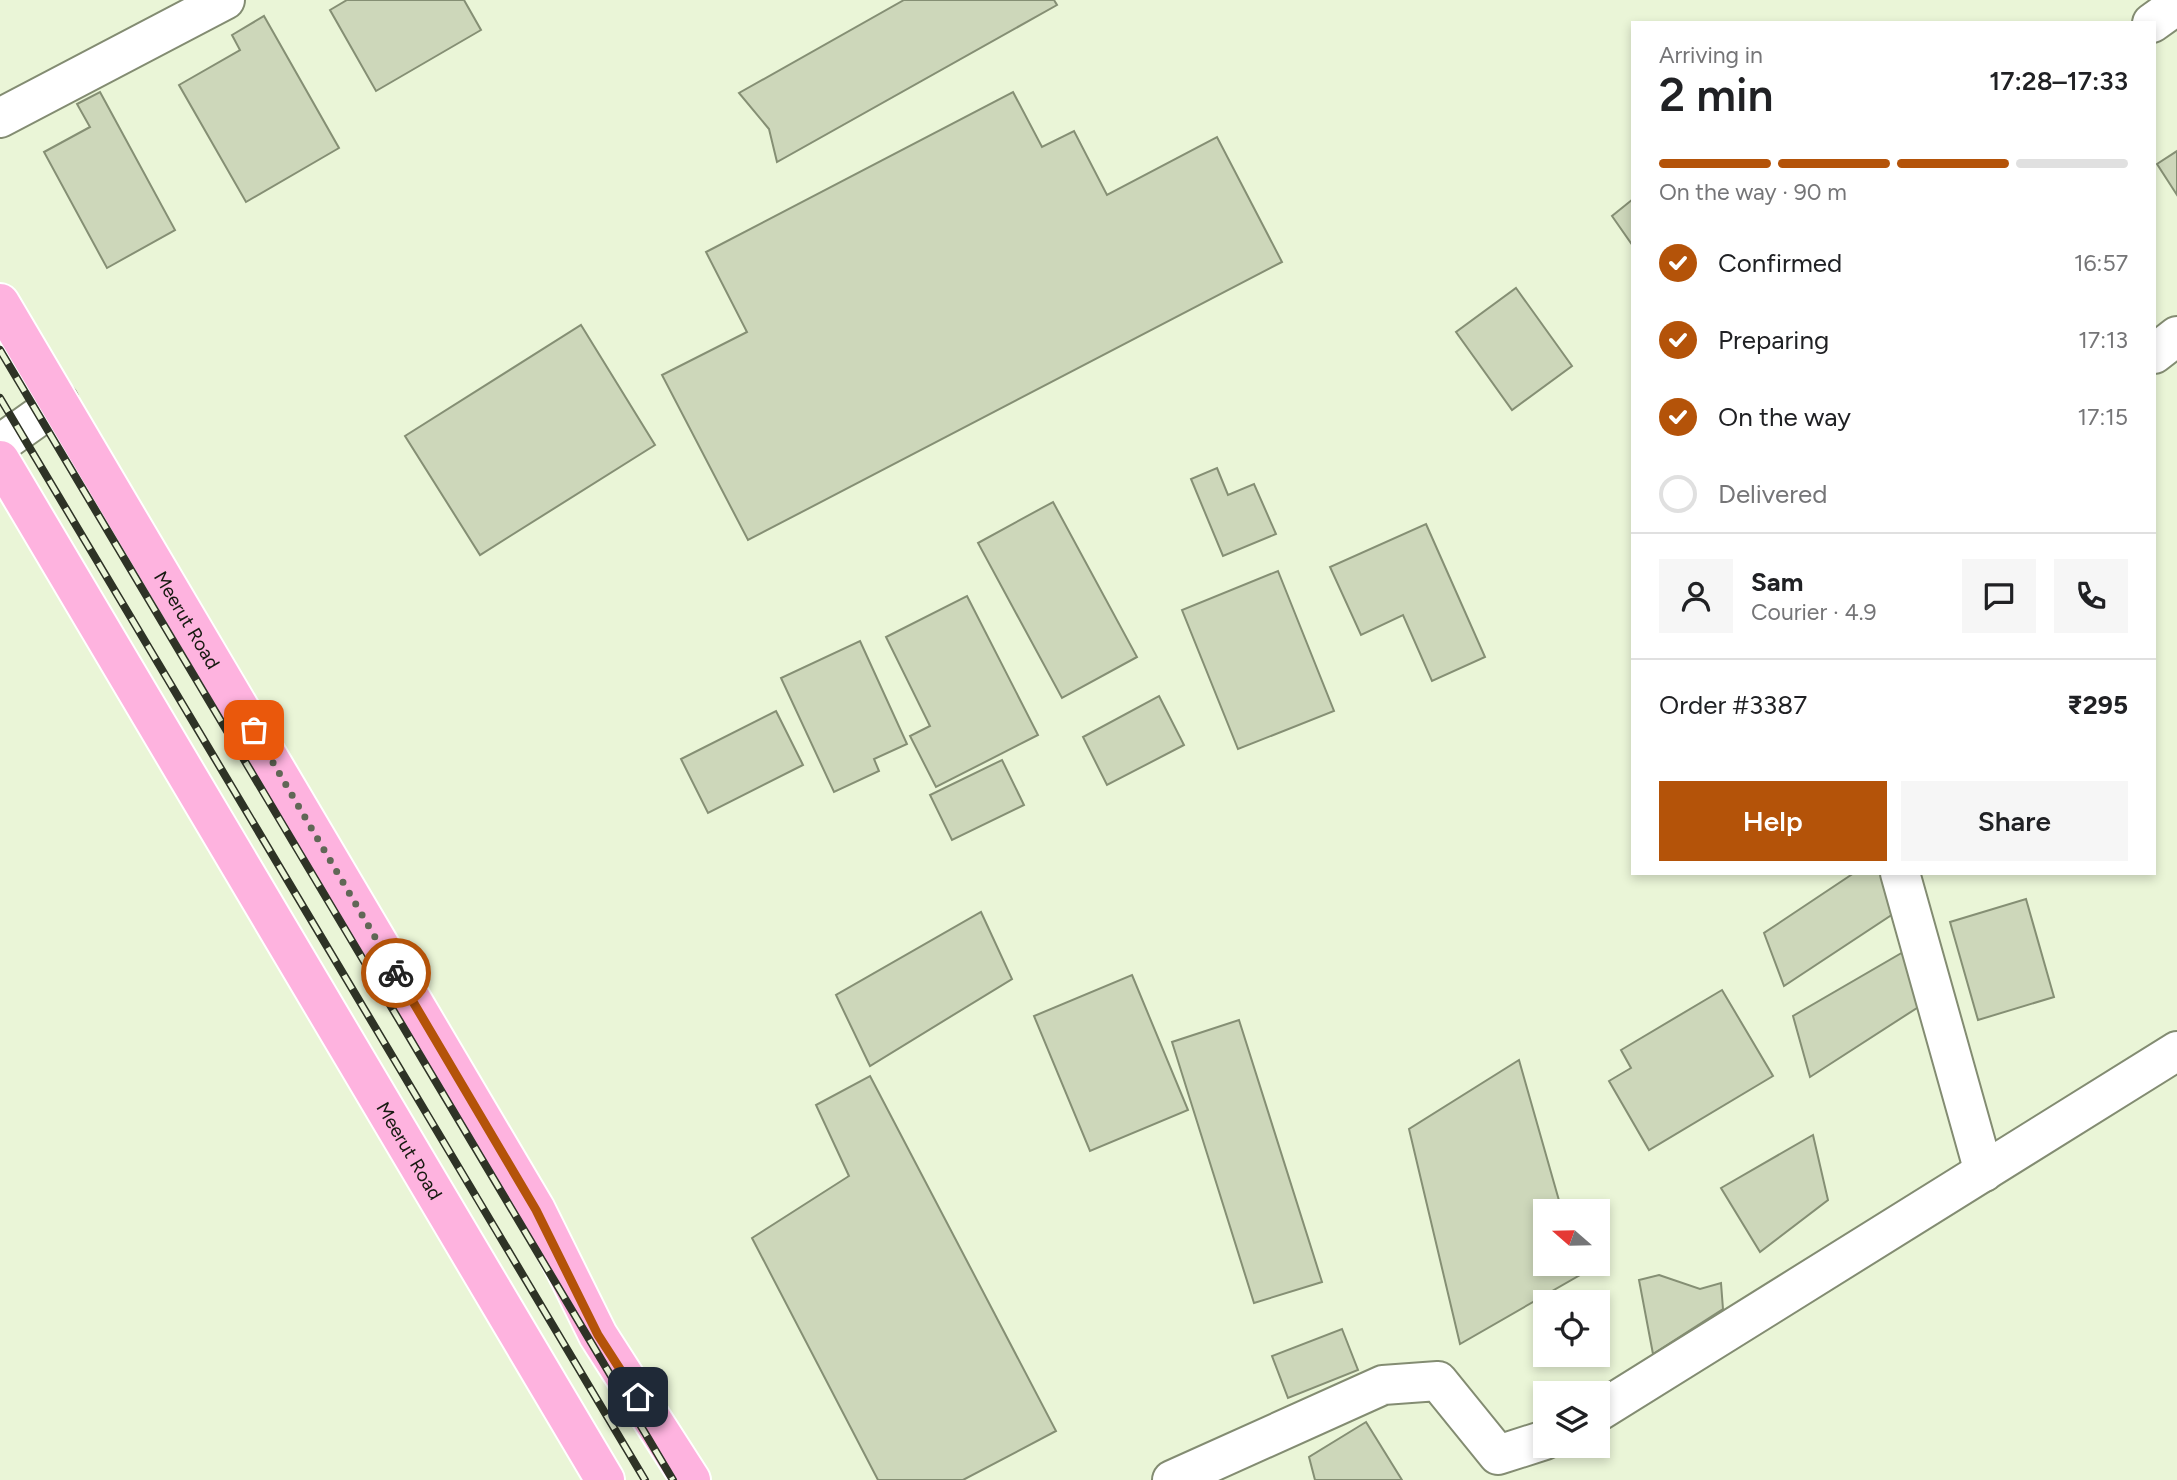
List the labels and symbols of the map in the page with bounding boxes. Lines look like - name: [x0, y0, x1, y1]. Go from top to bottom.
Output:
- street label: Meerut Road: [149, 567, 225, 673]
- pin: [224, 700, 284, 760]
- courier: [361, 938, 431, 1008]
- street label: Meerut Road: [371, 1098, 447, 1204]
- north arrow: [1533, 1199, 1610, 1276]
- pin: [608, 1367, 668, 1427]

